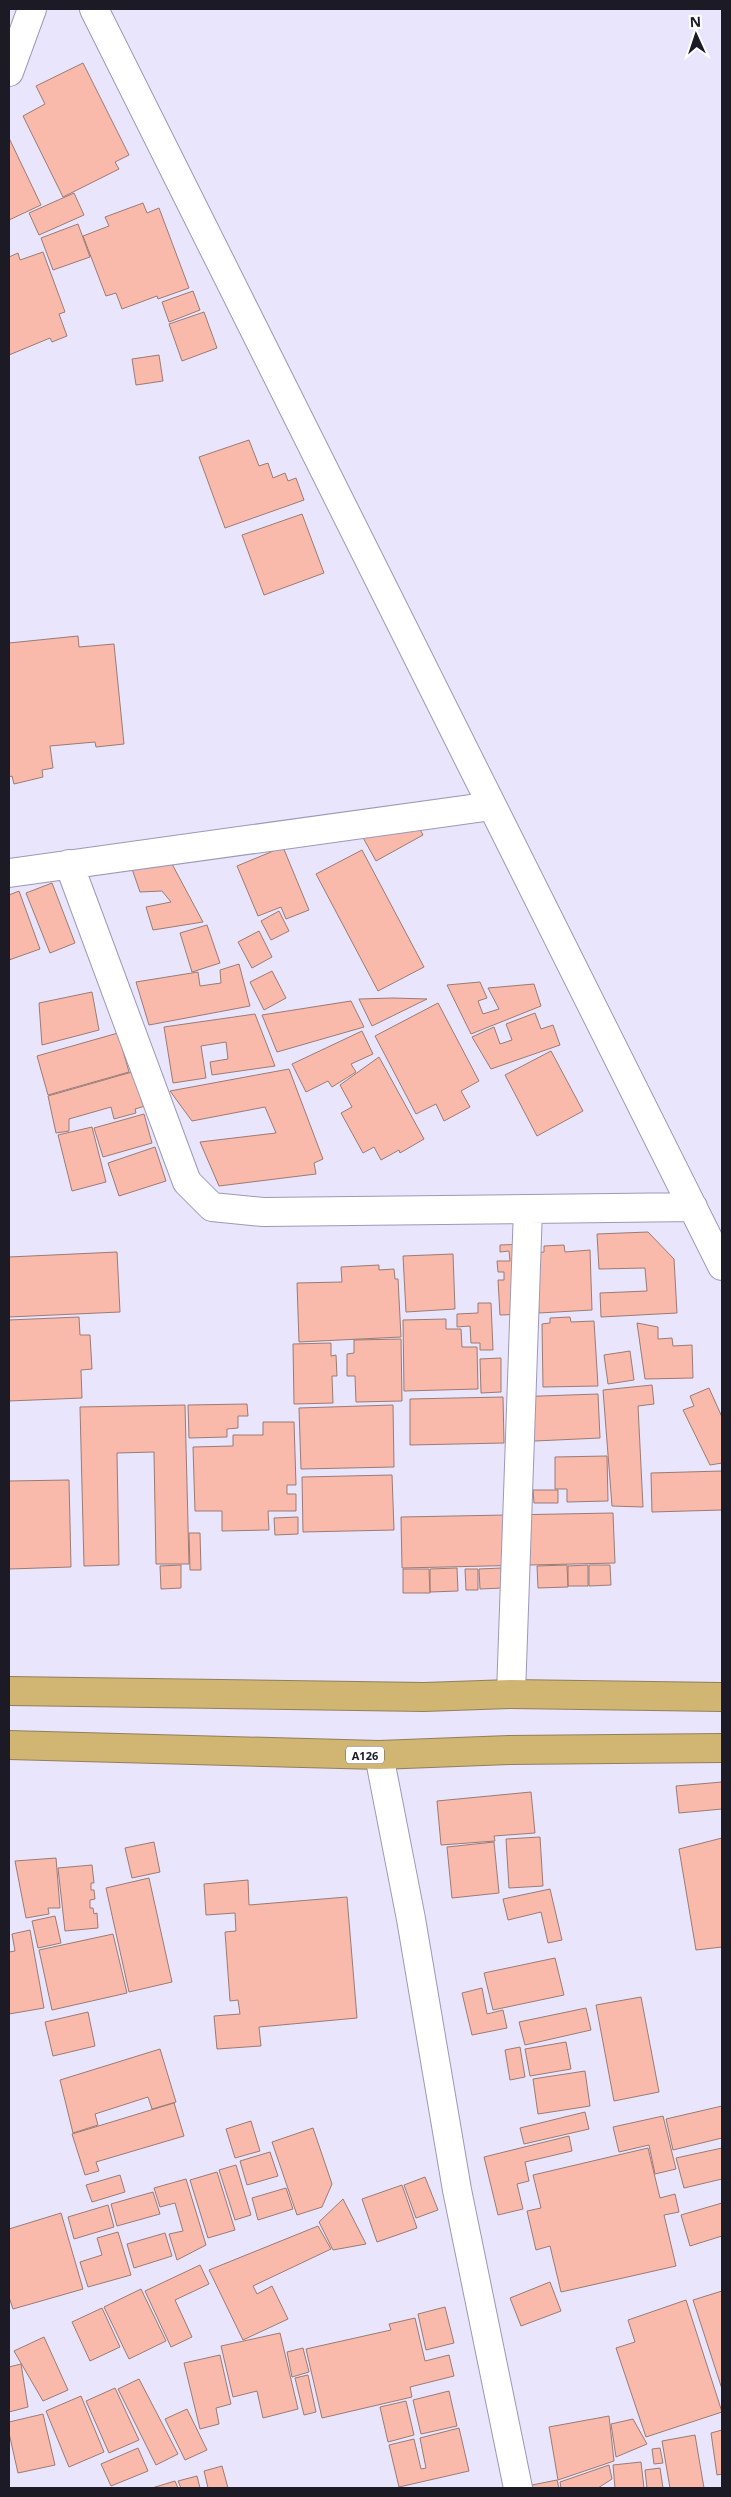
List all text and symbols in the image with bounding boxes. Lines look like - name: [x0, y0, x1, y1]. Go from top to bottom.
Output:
- north arrow: [671, 10, 721, 60]
- text: N: [689, 12, 701, 31]
- road number: A126: [346, 1746, 384, 1764]

